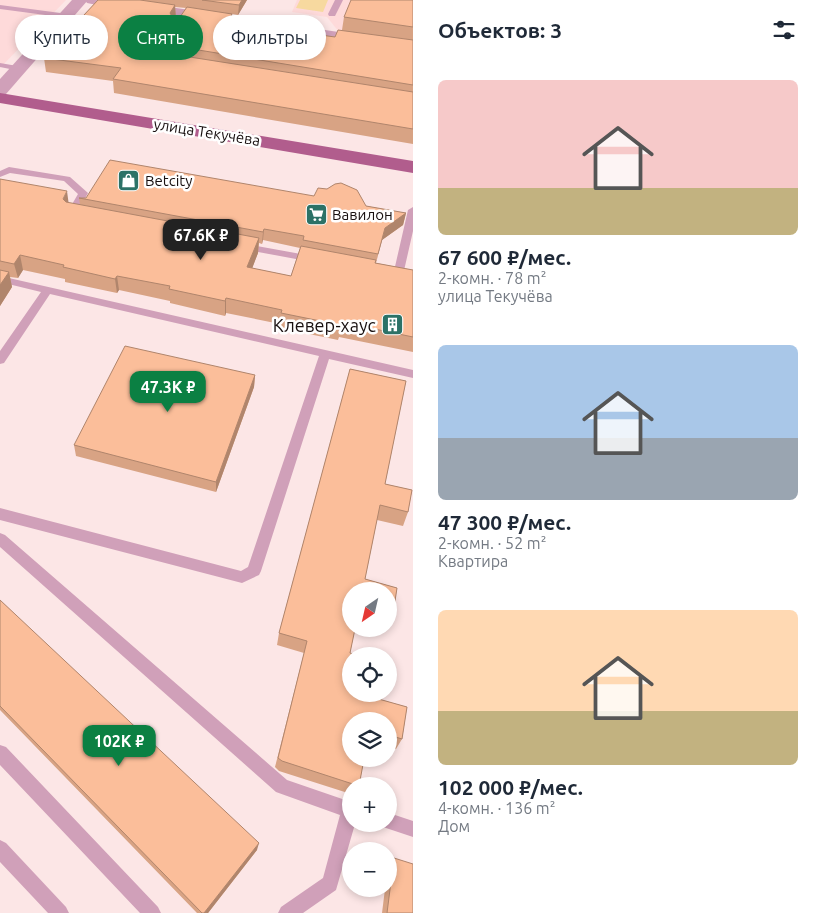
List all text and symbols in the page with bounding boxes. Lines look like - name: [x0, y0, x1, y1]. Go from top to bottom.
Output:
- chip: Купить: [15, 15, 108, 60]
- chip: Снять: [118, 15, 203, 60]
- chip: Фильтры: [213, 15, 326, 60]
- icon: filters: [770, 16, 798, 44]
- text: Объектов: 3: [438, 18, 562, 42]
- icon: home: [573, 113, 663, 203]
- street label: улица Текучёва: [153, 115, 261, 149]
- shop icon: Betcity: [117, 168, 141, 192]
- place label: Betcity: [145, 172, 192, 189]
- supermarket icon: Вавилон: [304, 202, 328, 226]
- place label: Вавилон: [332, 206, 393, 223]
- pin: 67.6K ₽: [155, 218, 247, 261]
- text: 67.6K ₽: [174, 226, 228, 244]
- text: 67 600 ₽/мес.: [438, 245, 571, 269]
- text: 2-комн. · 78 m²: [438, 269, 546, 287]
- text: улица Текучёва: [438, 287, 553, 305]
- building icon: Клевер-хаус: [380, 313, 404, 337]
- place label: Клевер-хаус: [273, 315, 376, 335]
- pin: 47.3K ₽: [122, 370, 214, 413]
- text: 47.3K ₽: [141, 378, 195, 396]
- icon: home: [573, 378, 663, 468]
- text: 47 300 ₽/мес.: [438, 510, 571, 534]
- text: 2-комн. · 52 m²: [438, 534, 546, 552]
- text: Квартира: [438, 552, 508, 570]
- north arrow: [342, 582, 398, 638]
- map controls: [342, 582, 397, 897]
- icon: home: [573, 643, 663, 733]
- button: locate: [342, 647, 397, 702]
- button: layers: [342, 712, 397, 767]
- pin: 102K ₽: [78, 724, 160, 767]
- text: 102K ₽: [94, 732, 144, 750]
- text: 102 000 ₽/мес.: [438, 775, 583, 799]
- button: +: [342, 777, 397, 832]
- text: 4-комн. · 136 m²: [438, 799, 555, 817]
- text: Дом: [438, 817, 470, 835]
- button: −: [342, 842, 397, 897]

